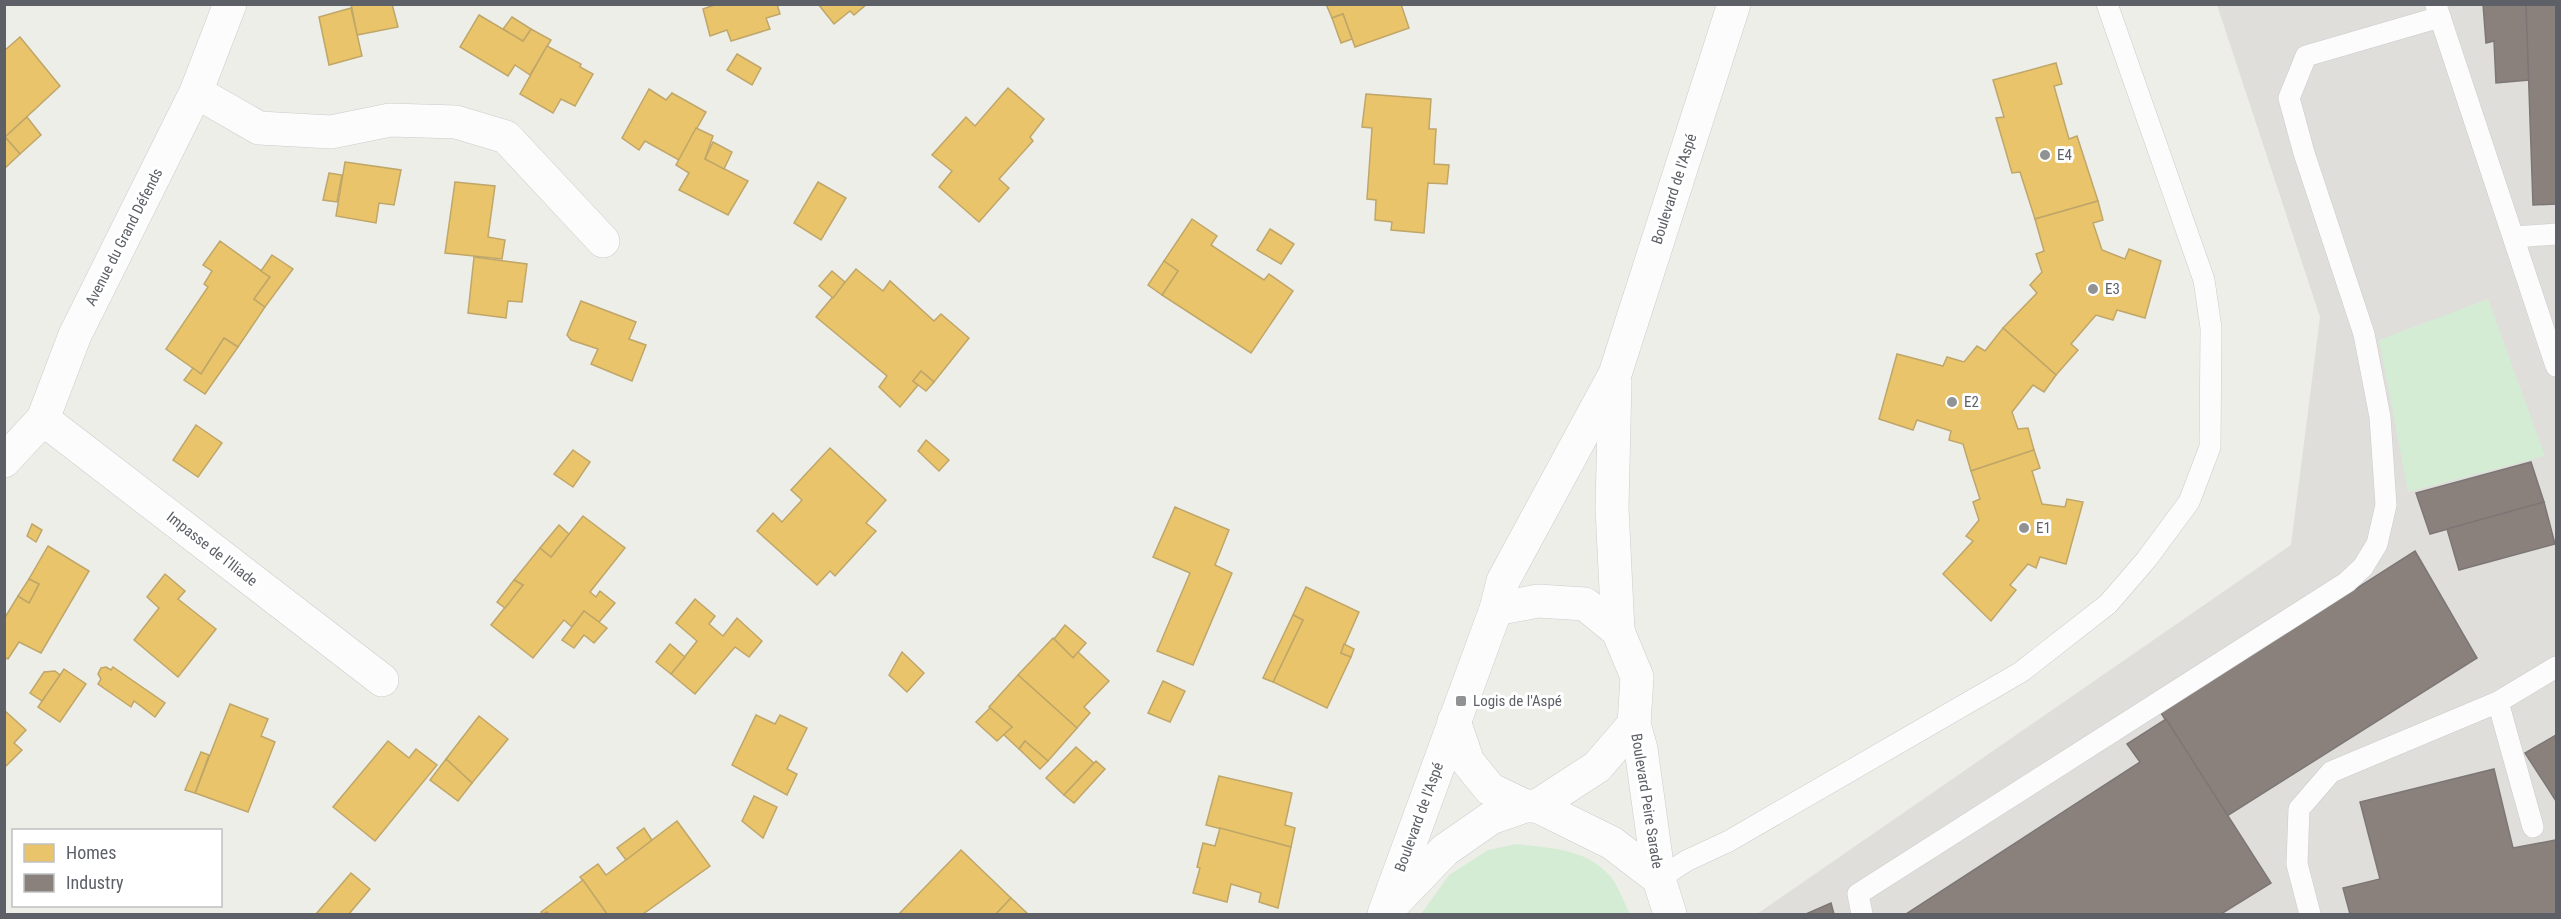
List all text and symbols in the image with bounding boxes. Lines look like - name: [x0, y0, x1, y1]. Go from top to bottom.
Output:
- street label: Boulevard de l'Aspé: [1648, 131, 1700, 247]
- place label: E4: [2057, 146, 2072, 164]
- marker: E4: [2038, 148, 2052, 162]
- street label: Avenue du Grand Défends: [81, 165, 167, 309]
- place label: E3: [2105, 280, 2120, 298]
- marker: E3: [2086, 282, 2100, 296]
- place label: E2: [1964, 393, 1979, 411]
- marker: E2: [1945, 395, 1959, 409]
- street label: Impasse de l'Iliade: [163, 508, 261, 590]
- place label: E1: [2036, 519, 2051, 537]
- marker: E1: [2017, 521, 2031, 535]
- place label: Logis de l'Aspé: [1473, 692, 1562, 710]
- marker: Logis de l'Aspé: [1454, 694, 1468, 708]
- street label: Boulevard Peire Sarade: [1627, 732, 1667, 870]
- street label: Boulevard de l'Aspé: [1391, 760, 1447, 874]
- legend: [12, 829, 222, 907]
- text: Homes: [66, 842, 116, 863]
- text: Industry: [66, 872, 124, 893]

